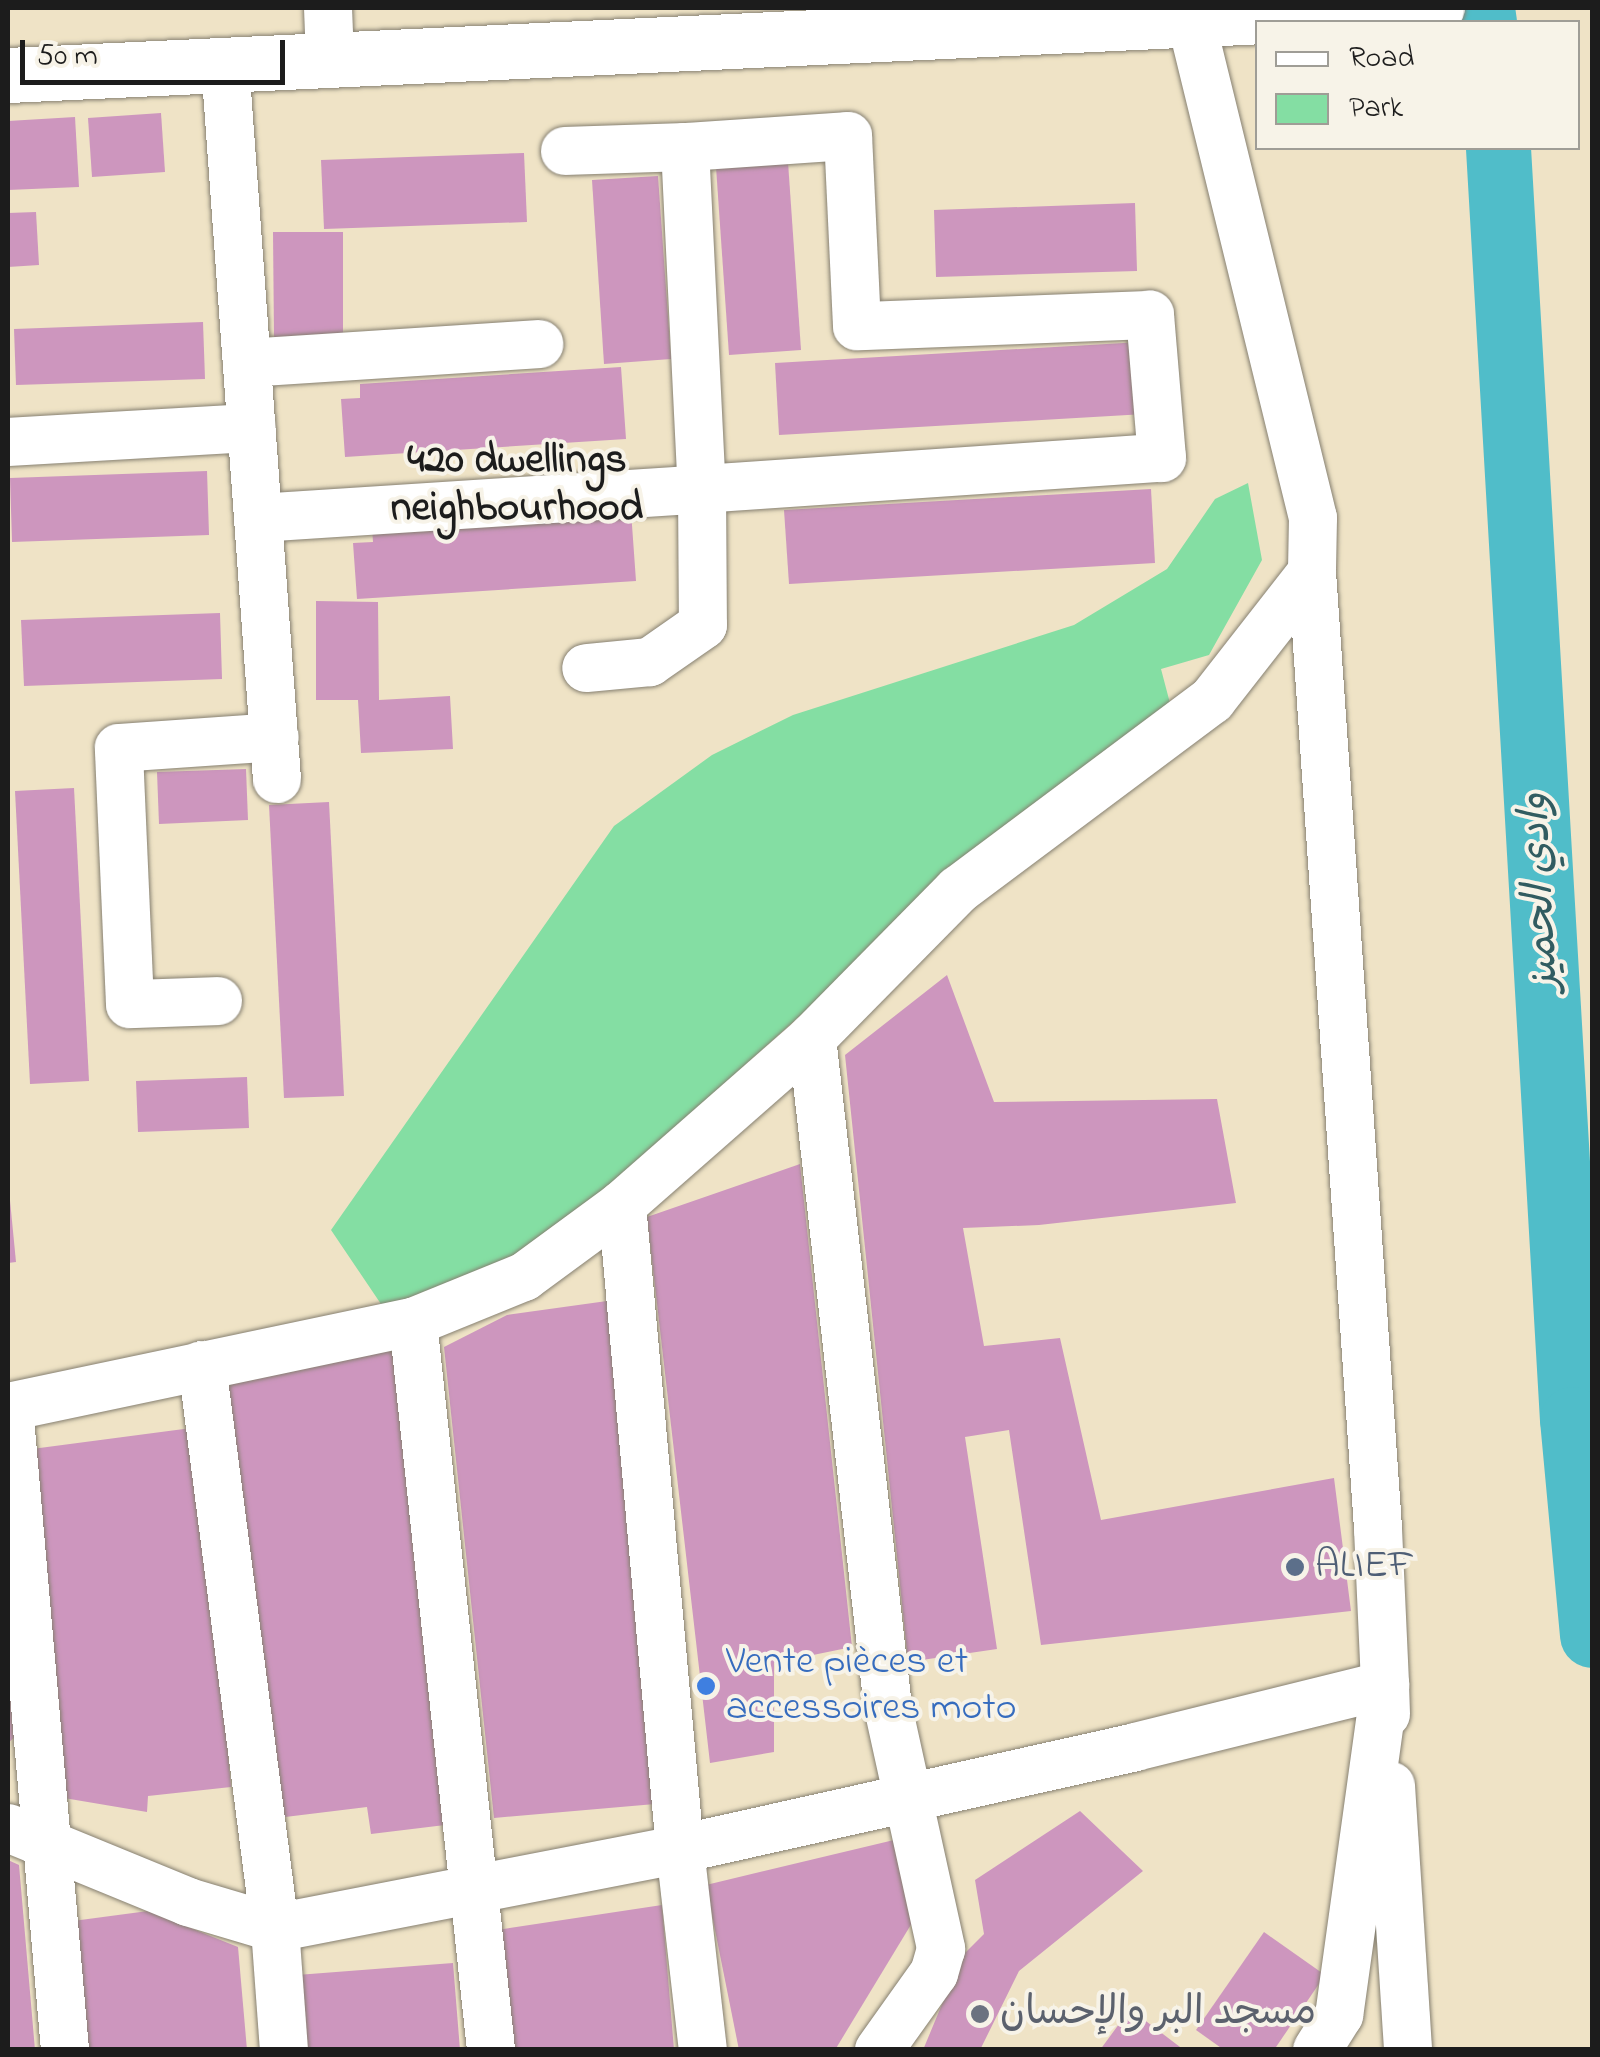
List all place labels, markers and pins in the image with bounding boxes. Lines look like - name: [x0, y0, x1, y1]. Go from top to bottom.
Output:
- place label: ALIEF: [1315, 1543, 1414, 1591]
- marker: ALIEF: [1284, 1556, 1306, 1578]
- place label: Vente pièces et accessoires moto: [726, 1639, 1017, 1733]
- marker: Vente pièces et accessoires moto: [695, 1675, 717, 1697]
- place label: مسجد البر والإحسان: [1000, 1990, 1316, 2038]
- marker: مسجد البر والإحسان: [969, 2003, 991, 2025]

